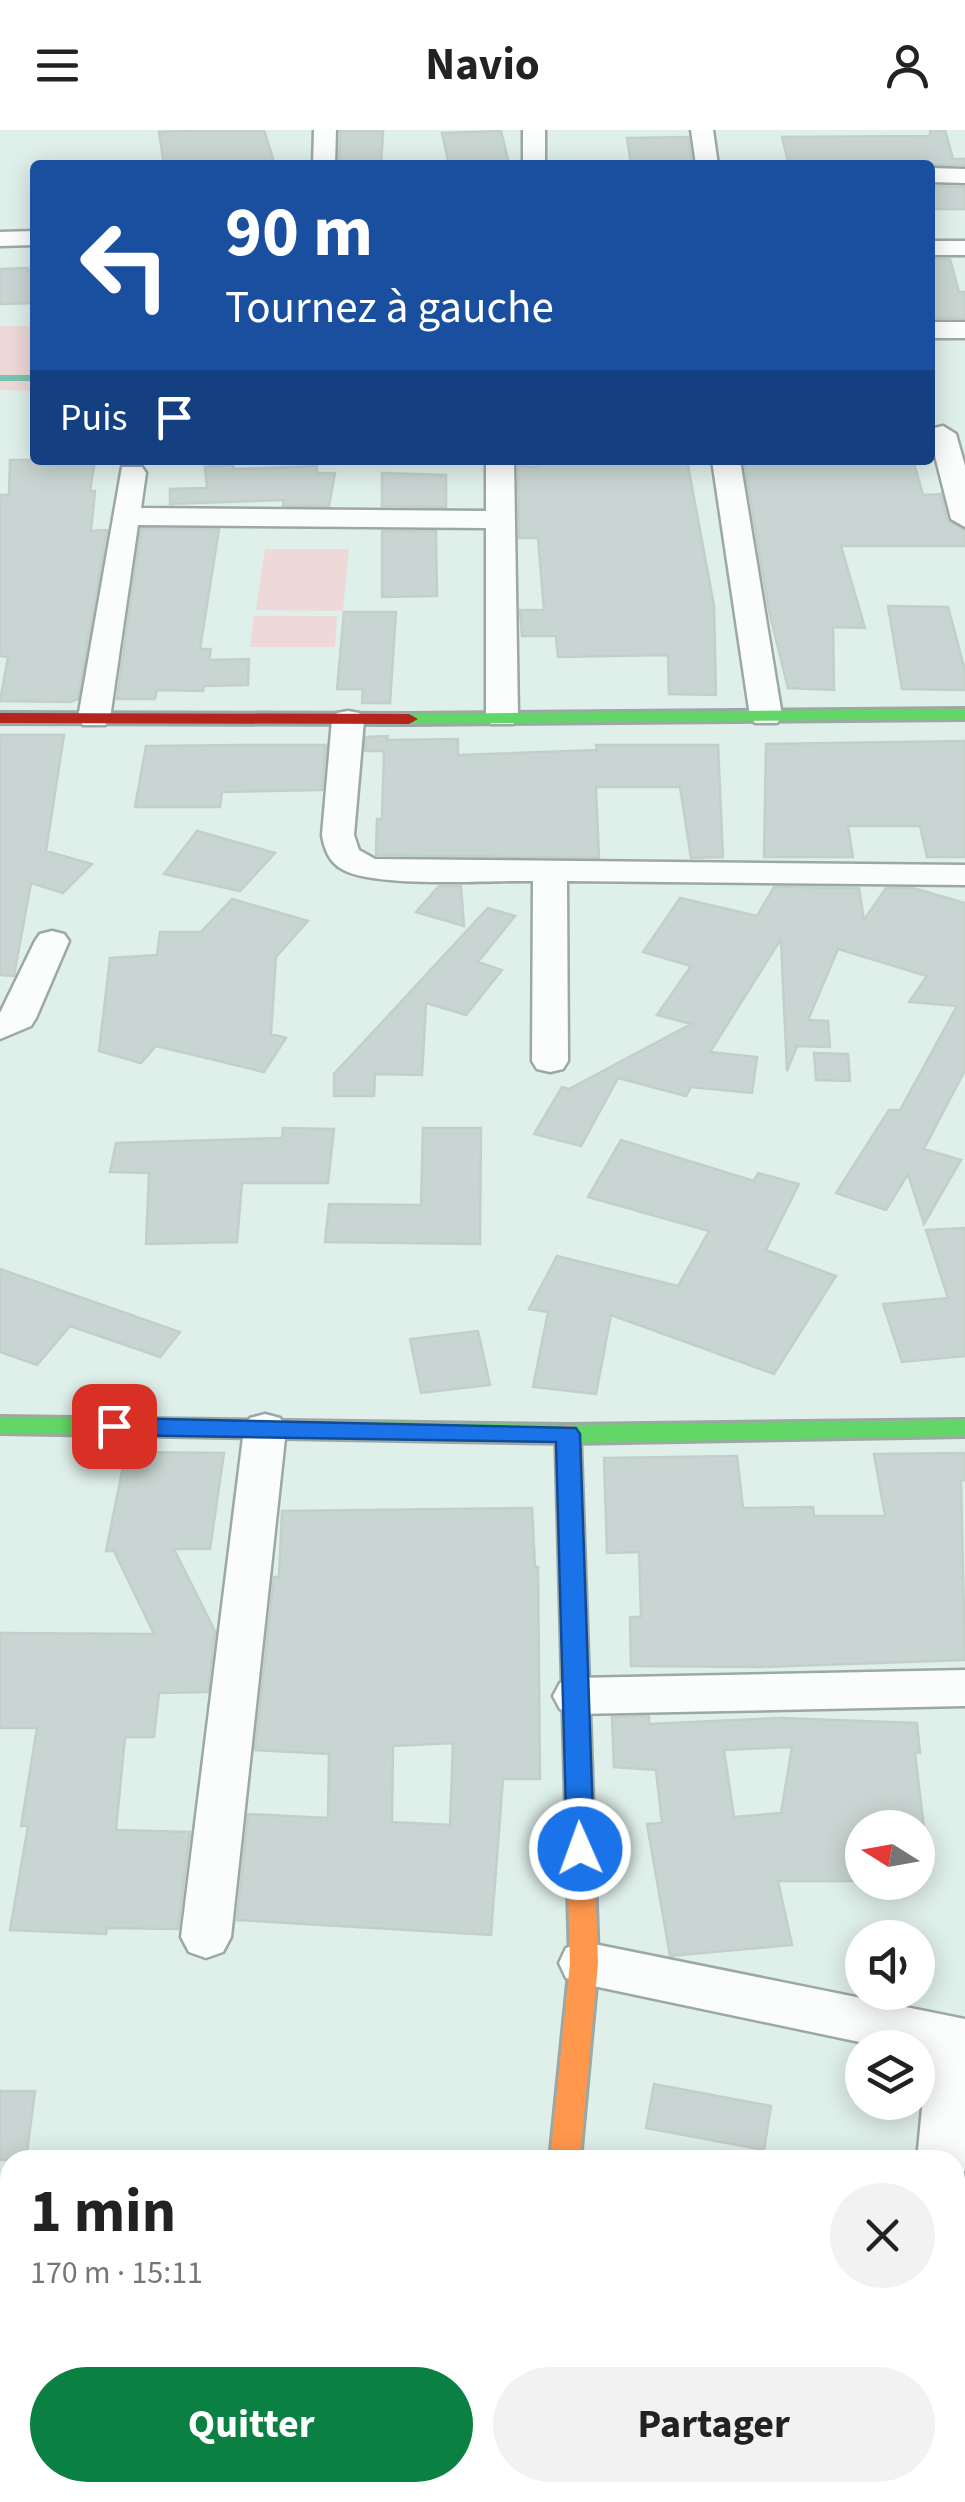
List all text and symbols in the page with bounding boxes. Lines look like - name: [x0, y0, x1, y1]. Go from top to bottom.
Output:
- text: Navio: [425, 33, 540, 97]
- icon: menu: [30, 38, 85, 93]
- icon: person: [880, 38, 935, 93]
- text: 90 m: [225, 183, 373, 283]
- icon: left: [60, 200, 190, 330]
- text: Tournez à gauche: [225, 276, 554, 340]
- icon: arrive: [147, 390, 202, 445]
- text: Puis: [60, 391, 127, 445]
- pin: [72, 1384, 157, 1469]
- icon: arrive: [87, 1399, 142, 1454]
- position arrow: [528, 1797, 632, 1901]
- north arrow: [845, 1810, 935, 1900]
- map controls: [845, 1810, 935, 2120]
- button: sound: [845, 1920, 935, 2010]
- button: layers: [845, 2030, 935, 2120]
- text: 1 min: [30, 2170, 176, 2255]
- button: close: [830, 2183, 935, 2288]
- text: 170 m · 15:11: [30, 2250, 203, 2296]
- button: Quitter: [30, 2367, 473, 2482]
- button: Partager: [493, 2367, 935, 2482]

